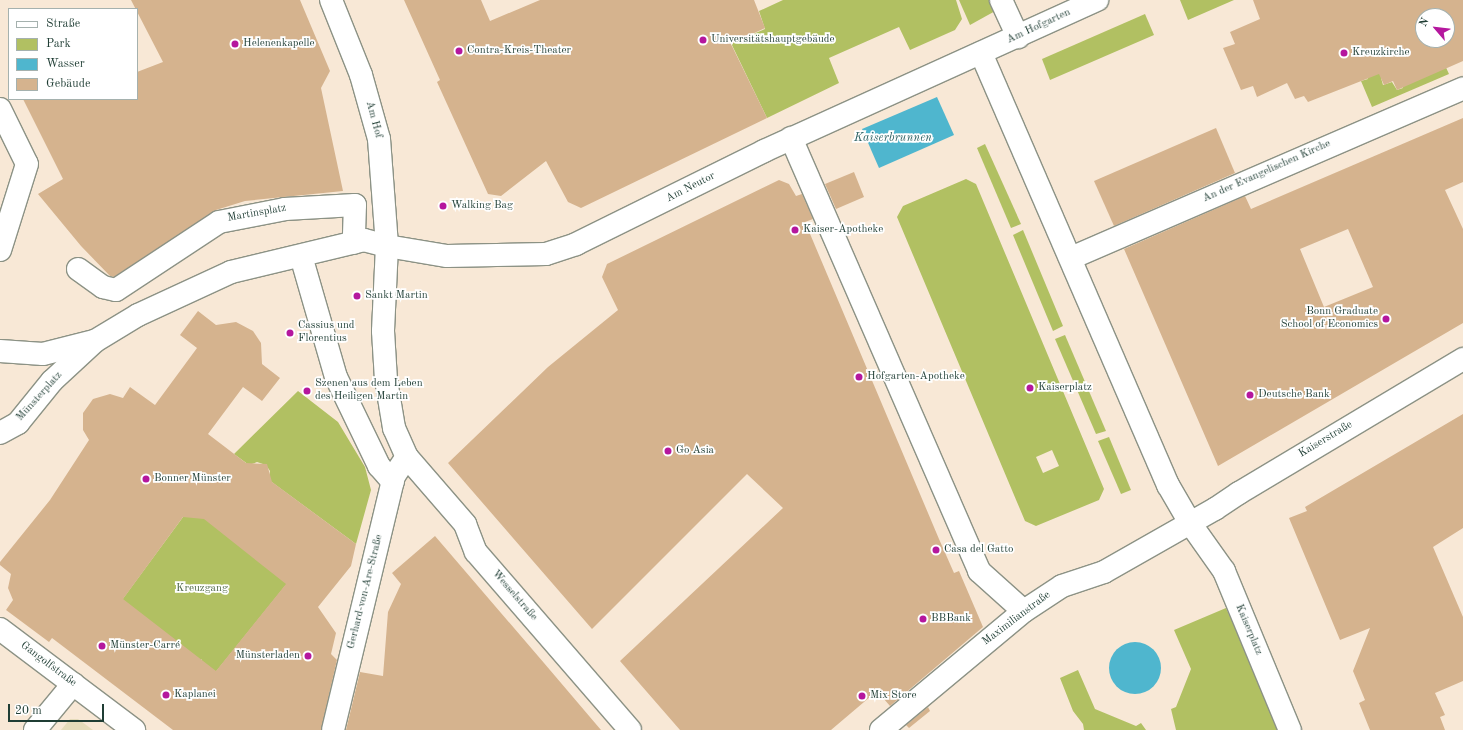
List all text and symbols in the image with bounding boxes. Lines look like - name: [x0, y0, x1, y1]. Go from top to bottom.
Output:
- street label: Am Hofgarten: [1005, 7, 1073, 47]
- legend: [8, 8, 138, 100]
- north arrow: [1415, 8, 1455, 48]
- text: N: [1418, 16, 1432, 29]
- text: Straße: [46, 18, 80, 30]
- place label: Universitätshauptgebäude: [711, 33, 835, 47]
- marker: Universitätshauptgebäude: [698, 35, 708, 45]
- place label: Helenenkapelle: [243, 37, 315, 51]
- text: Park: [46, 38, 71, 50]
- marker: Helenenkapelle: [230, 39, 240, 49]
- place label: Contra-Kreis-Theater: [467, 44, 571, 58]
- marker: Contra-Kreis-Theater: [454, 46, 464, 56]
- place label: Kreuzkirche: [1352, 46, 1410, 60]
- marker: Kreuzkirche: [1339, 48, 1349, 58]
- text: Wasser: [46, 58, 85, 70]
- text: Gebäude: [46, 78, 90, 90]
- street label: Am Hof: [362, 100, 384, 140]
- water label: Kaiserbrunnen: [854, 132, 932, 146]
- street label: An der Evangelischen Kirche: [1201, 138, 1333, 206]
- street label: Am Neutor: [664, 170, 718, 206]
- place label: Walking Bag: [451, 199, 513, 213]
- marker: Walking Bag: [438, 201, 448, 211]
- street label: Martinsplatz: [227, 202, 287, 226]
- place label: Kaiser-Apotheke: [803, 223, 883, 237]
- marker: Kaiser-Apotheke: [790, 225, 800, 235]
- place label: Sankt Martin: [365, 289, 428, 303]
- marker: Sankt Martin: [352, 291, 362, 301]
- place label: Bonn Graduate School of Economics: [1281, 306, 1378, 332]
- marker: Bonn Graduate School of Economics: [1381, 314, 1391, 324]
- place label: Cassius und Florentius: [298, 320, 355, 346]
- marker: Cassius und Florentius: [285, 328, 295, 338]
- street label: Münsterplatz: [14, 370, 66, 424]
- place label: Hofgarten-Apotheke: [867, 370, 965, 384]
- marker: Hofgarten-Apotheke: [854, 372, 864, 382]
- place label: Szenen aus dem Leben des Heiligen Martin: [315, 378, 423, 404]
- place label: Kaiserplatz: [1038, 381, 1092, 395]
- marker: Kaiserplatz: [1025, 383, 1035, 393]
- marker: Szenen aus dem Leben des Heiligen Martin: [302, 386, 312, 396]
- place label: Deutsche Bank: [1258, 388, 1330, 402]
- marker: Deutsche Bank: [1245, 390, 1255, 400]
- street label: Kaiserstraße: [1297, 419, 1355, 461]
- place label: Go Asia: [676, 444, 714, 458]
- marker: Go Asia: [663, 446, 673, 456]
- place label: Bonner Münster: [154, 472, 231, 486]
- marker: Bonner Münster: [141, 474, 151, 484]
- street label: Gerhard-von-Are-Straße: [345, 533, 387, 651]
- place label: Casa del Gatto: [944, 543, 1013, 557]
- marker: Casa del Gatto: [931, 545, 941, 555]
- street label: Wesselstraße: [488, 568, 540, 624]
- park label: Kreuzgang: [176, 582, 228, 596]
- street label: Maximilianstraße: [980, 589, 1054, 649]
- street label: Kaiserplatz: [1231, 603, 1265, 657]
- place label: BBBank: [931, 612, 971, 626]
- marker: BBBank: [918, 614, 928, 624]
- place label: Münster-Carré: [110, 639, 180, 653]
- street label: Gangolfstraße: [17, 640, 79, 690]
- marker: Münster-Carré: [97, 641, 107, 651]
- place label: Münsterladen: [236, 649, 300, 663]
- marker: Münsterladen: [303, 651, 313, 661]
- place label: Kaplanei: [174, 688, 216, 702]
- place label: Mix Store: [870, 689, 917, 703]
- marker: Kaplanei: [161, 690, 171, 700]
- marker: Mix Store: [857, 691, 867, 701]
- scale bar: [10, 696, 106, 722]
- text: 20 m: [15, 705, 42, 717]

